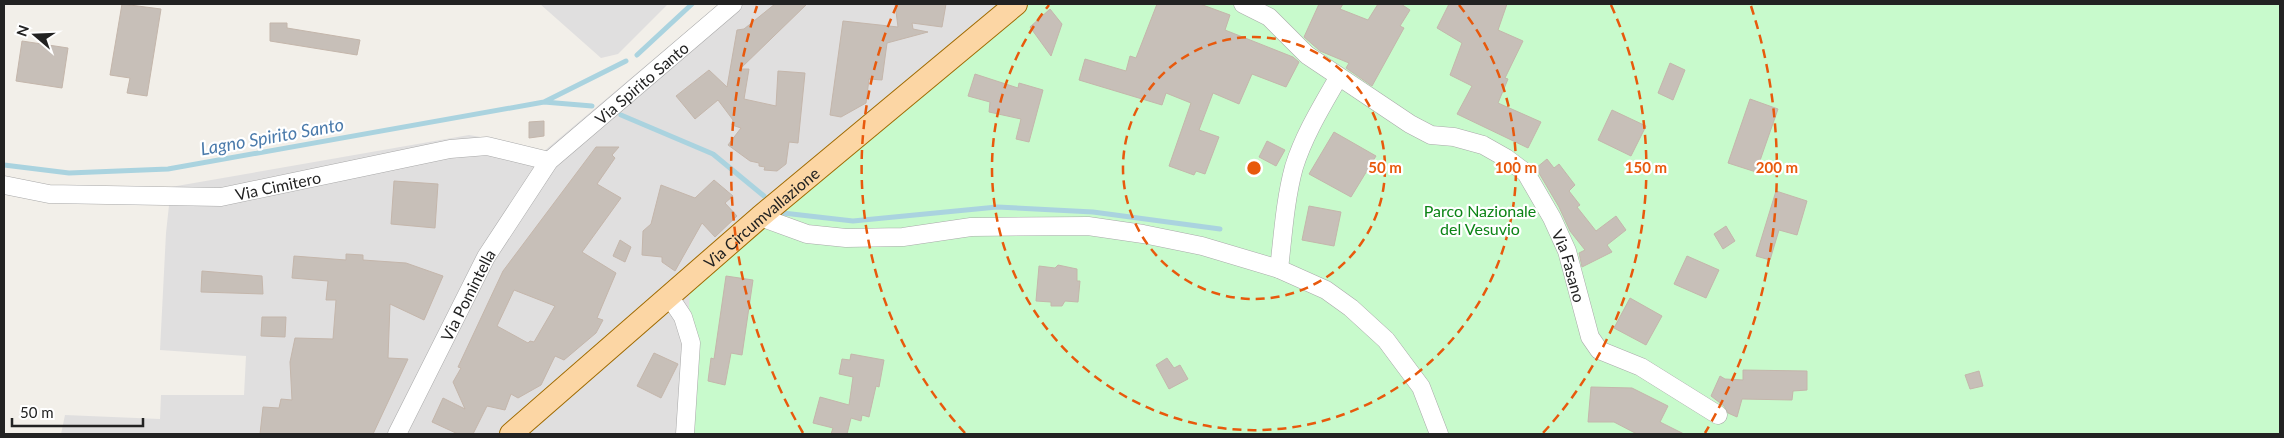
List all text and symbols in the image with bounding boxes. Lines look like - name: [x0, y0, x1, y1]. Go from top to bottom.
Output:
- north arrow: [10, 10, 60, 60]
- text: N: [12, 23, 32, 38]
- street label: Via Spirito Santo: [591, 37, 692, 128]
- water label: Lagno Spirito Santo: [199, 113, 345, 159]
- text: 50 m: [1368, 158, 1402, 176]
- text: 100 m: [1495, 158, 1537, 176]
- text: 150 m: [1625, 158, 1667, 176]
- text: 200 m: [1756, 158, 1798, 176]
- centre of rings: [1245, 159, 1263, 177]
- street label: Via Circumvallazione: [699, 163, 823, 271]
- street label: Via Cimitero: [233, 167, 322, 203]
- park label: Parco Nazionale del Vesuvio: [1424, 201, 1536, 238]
- street label: Via Fasano: [1549, 226, 1590, 304]
- street label: Via Pomintella: [436, 245, 498, 344]
- scale bar: [12, 396, 144, 428]
- text: 50 m: [20, 403, 54, 421]

